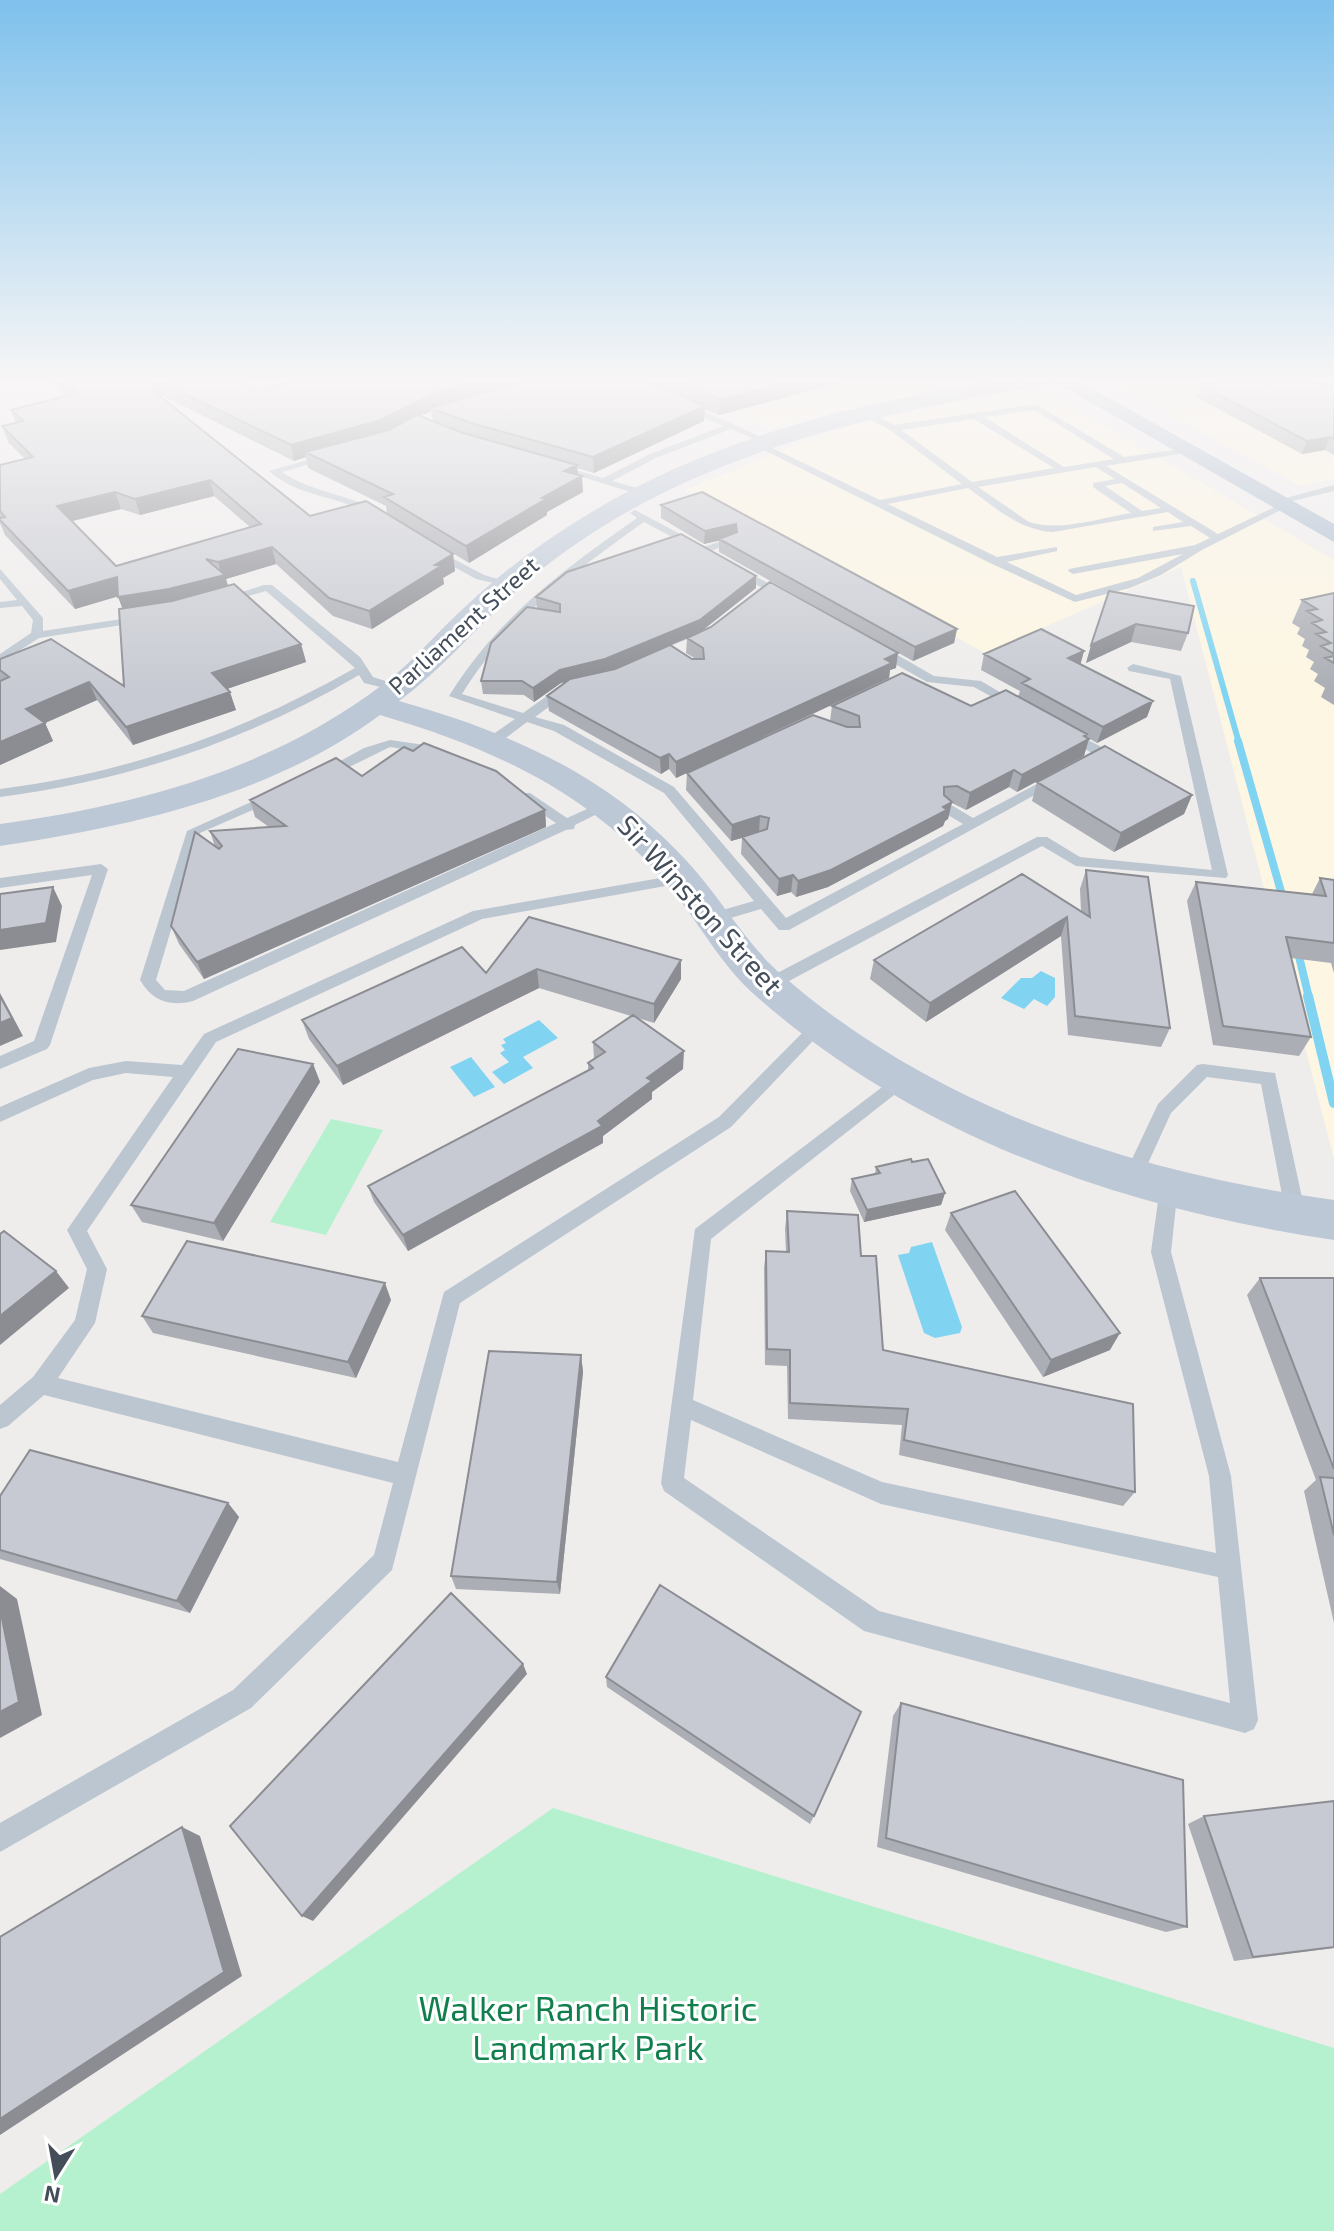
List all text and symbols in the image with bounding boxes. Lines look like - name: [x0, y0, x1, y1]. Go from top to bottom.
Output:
- street label: Parliament Street: [382, 550, 544, 700]
- street label: Sir Winston Street: [611, 807, 790, 1001]
- park label: Walker Ranch Historic Landmark Park: [419, 1987, 757, 2067]
- north arrow: [16, 2135, 96, 2215]
- text: N: [42, 2181, 62, 2210]

